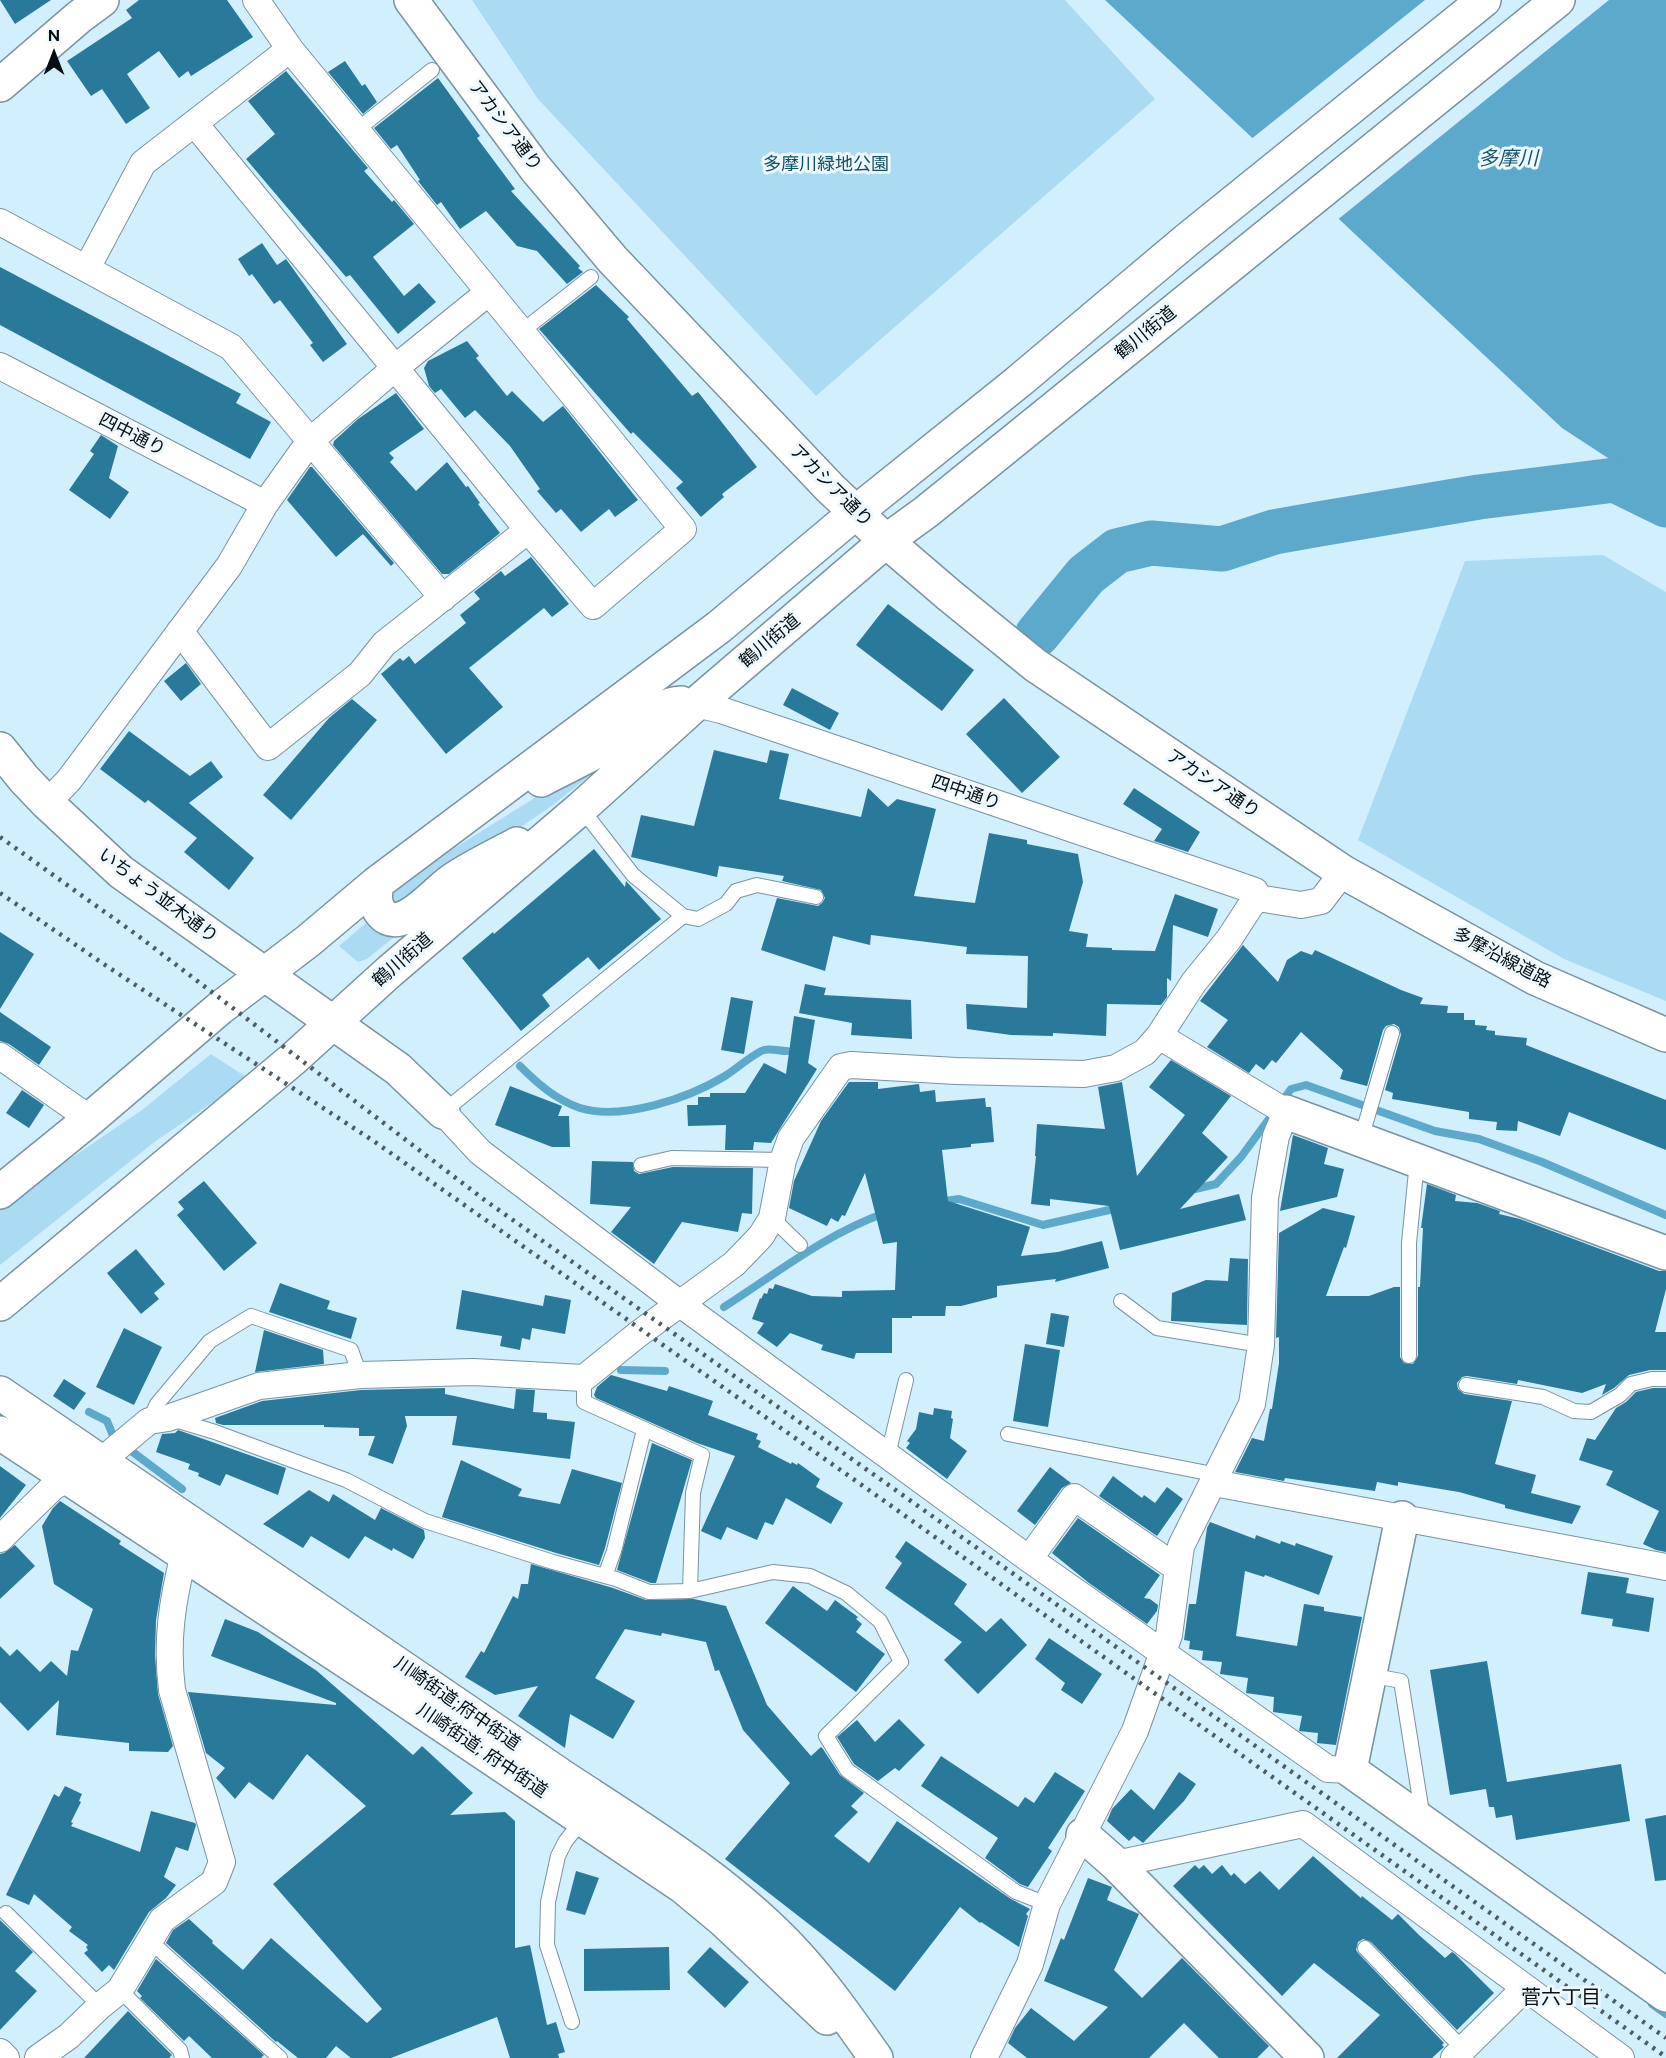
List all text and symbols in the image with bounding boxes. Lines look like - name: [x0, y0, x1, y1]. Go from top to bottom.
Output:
- north arrow: [24, 24, 84, 84]
- text: N: [48, 26, 60, 45]
- street label: アカシア通り: [464, 76, 546, 176]
- water label: 多摩川: [1478, 147, 1538, 171]
- park label: 多摩川緑地公園: [763, 154, 889, 176]
- street label: 鶴川街道: [1111, 302, 1181, 364]
- street label: 四中通り: [95, 409, 169, 461]
- street label: アカシア通り: [785, 440, 877, 532]
- street label: 鶴川街道: [735, 610, 805, 672]
- street label: アカシア通り: [1162, 745, 1264, 823]
- street label: 四中通り: [928, 771, 1004, 815]
- street label: いちょう並木通り: [94, 844, 222, 948]
- street label: 多摩沿線道路: [1449, 923, 1555, 993]
- street label: 鶴川街道: [369, 928, 437, 992]
- street label: 川崎街道;府中街道: [390, 1653, 524, 1755]
- street label: 川崎街道; 府中街道: [412, 1699, 552, 1803]
- district label: 菅六丁目: [1521, 1986, 1601, 2010]

